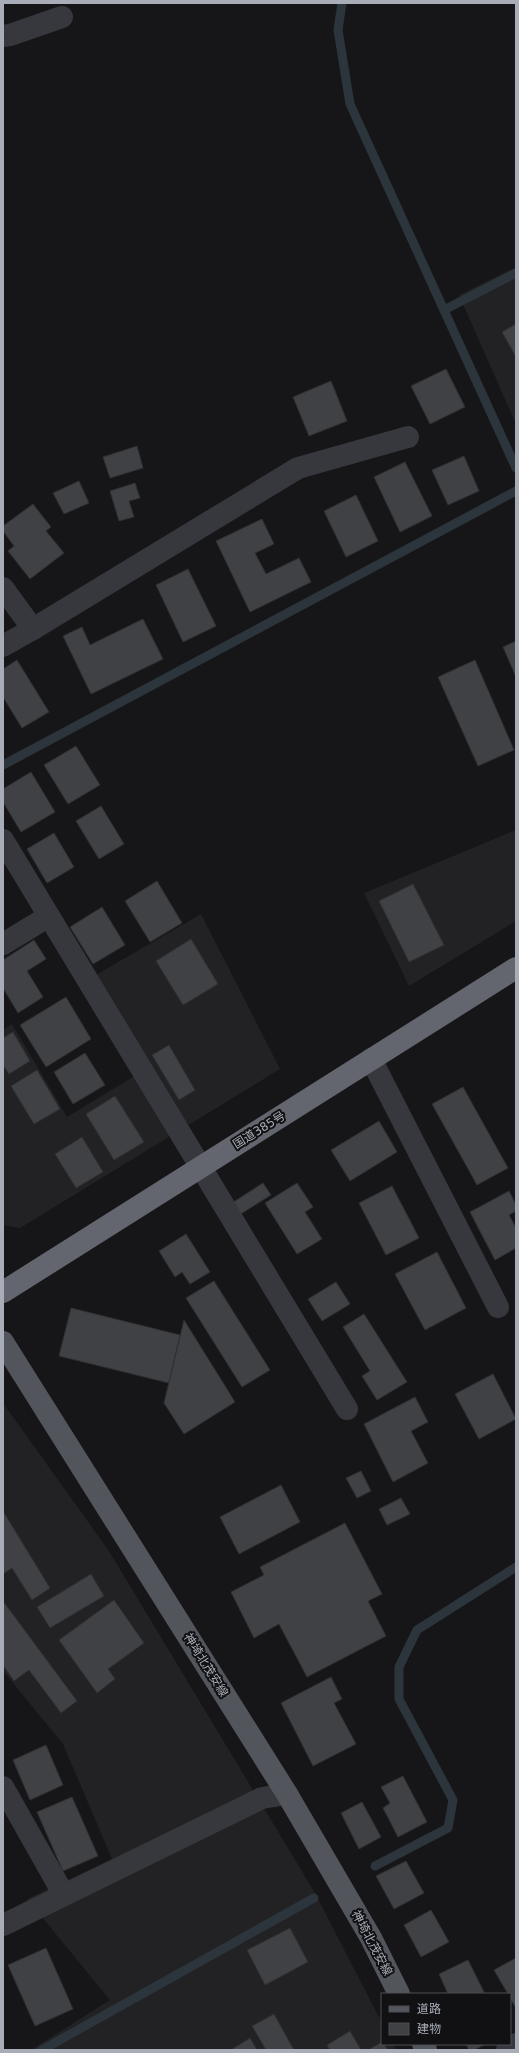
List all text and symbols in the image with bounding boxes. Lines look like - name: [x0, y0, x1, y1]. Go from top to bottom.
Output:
- street label: 国道385号: [230, 1108, 288, 1152]
- street label: 神埼北茂安線: [181, 1631, 231, 1699]
- street label: 神埼北茂安線: [349, 1908, 395, 1978]
- legend: [381, 1993, 511, 2045]
- text: 道路: [417, 2002, 441, 2016]
- text: 建物: [417, 2022, 441, 2036]

